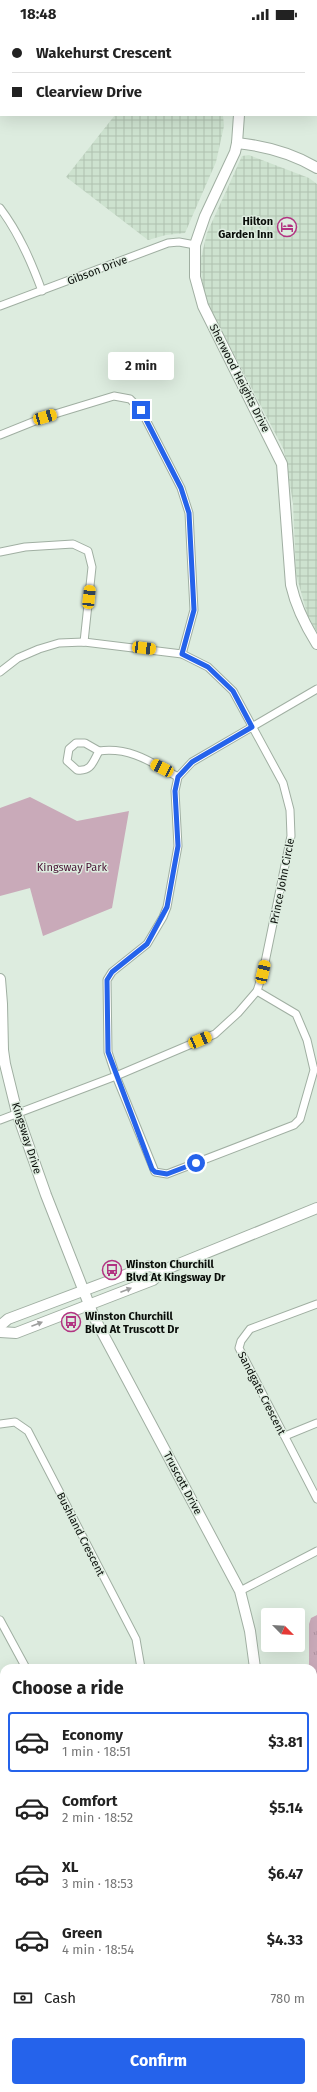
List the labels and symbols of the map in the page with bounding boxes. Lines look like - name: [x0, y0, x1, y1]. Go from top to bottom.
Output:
- place label: Hilton Garden Inn: [218, 215, 273, 241]
- hotel icon: Hilton Garden Inn: [276, 216, 298, 238]
- street label: Gibson Drive: [65, 253, 129, 288]
- street label: Sherwood Heights Drive: [207, 322, 272, 434]
- callout: 2 min: [108, 352, 174, 380]
- route end: [132, 401, 150, 419]
- car: [32, 408, 58, 426]
- car: [82, 584, 96, 610]
- car: [131, 641, 157, 655]
- car: [149, 757, 175, 779]
- street label: Prince John Circle: [268, 837, 297, 925]
- park label: Kingsway Park: [37, 861, 108, 874]
- car: [254, 959, 272, 985]
- car: [187, 1030, 213, 1050]
- street label: Kingsway Drive: [9, 1101, 44, 1176]
- route start: [187, 1154, 205, 1172]
- place label: Winston Churchill Blvd At Kingsway Dr: [126, 1258, 226, 1284]
- bus stop icon: Winston Churchill Blvd At Kingsway Dr: [101, 1259, 123, 1281]
- one-way arrow: [121, 1287, 133, 1293]
- place label: Winston Churchill Blvd At Truscott Dr: [85, 1310, 179, 1336]
- bus stop icon: Winston Churchill Blvd At Truscott Dr: [60, 1311, 82, 1333]
- one-way arrow: [32, 1321, 44, 1327]
- street label: Sandgate Crescent: [235, 1349, 288, 1437]
- street label: Truscott Drive: [161, 1450, 205, 1517]
- street label: Bushland Crescent: [54, 1490, 107, 1578]
- north arrow: [261, 1608, 305, 1652]

